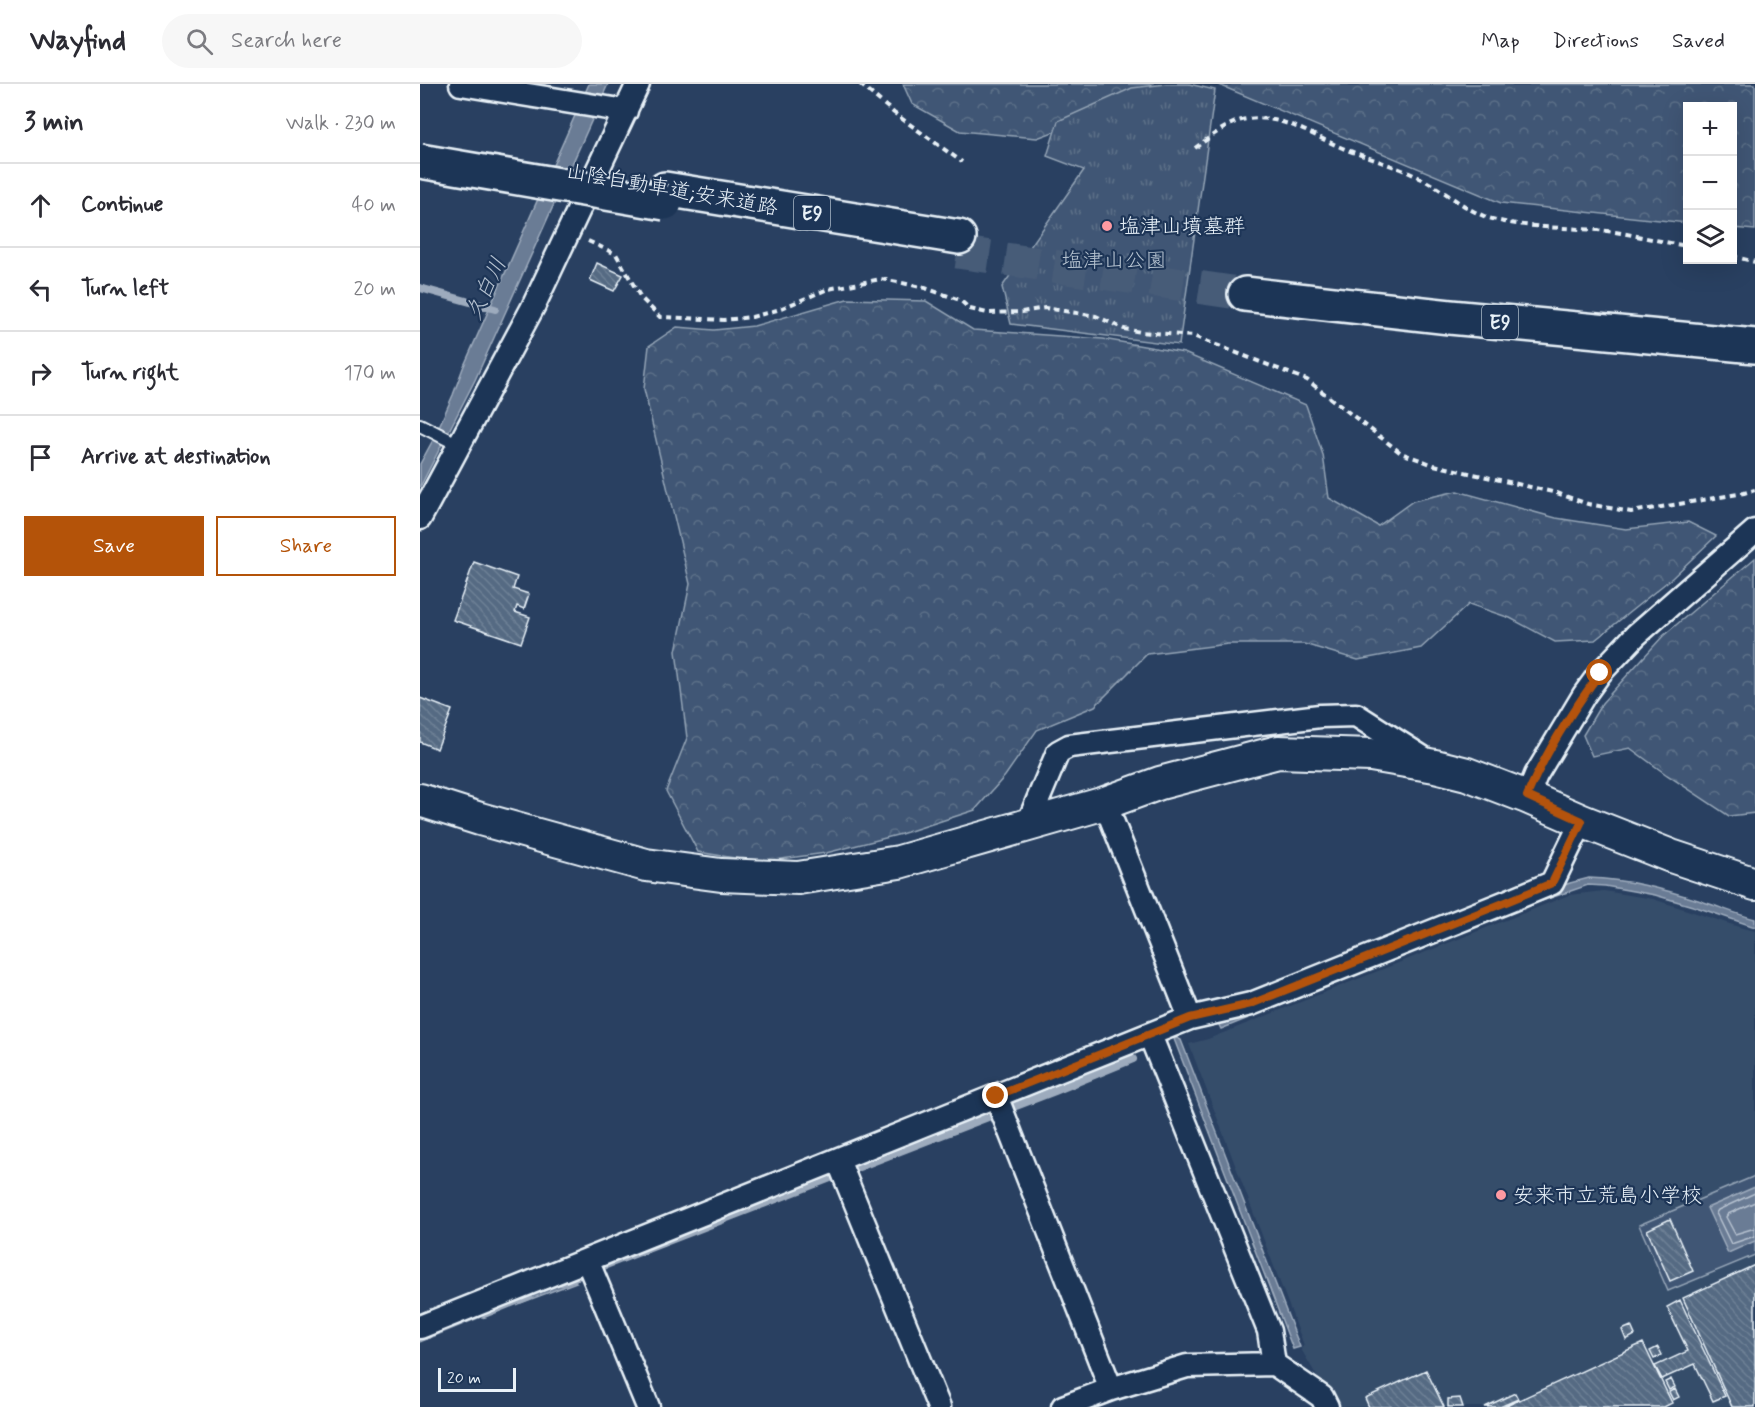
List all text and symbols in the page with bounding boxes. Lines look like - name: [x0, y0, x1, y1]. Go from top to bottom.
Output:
- search box: [162, 14, 582, 68]
- text: Wayfind: [30, 23, 126, 60]
- icon: search: [183, 25, 216, 58]
- text: Search here: [231, 27, 342, 55]
- text: Map: [1481, 27, 1520, 55]
- text: Directions: [1553, 27, 1639, 55]
- text: Saved: [1672, 27, 1725, 55]
- map controls: [1683, 102, 1737, 264]
- button: +: [1683, 102, 1737, 156]
- text: 3 min: [24, 106, 84, 140]
- text: Walk · 230 m: [286, 110, 396, 137]
- button: −: [1683, 156, 1737, 210]
- street label: 山陰自動車道;安来道路: [564, 158, 780, 222]
- icon: ahead: [24, 189, 57, 222]
- text: Continue: [81, 191, 163, 219]
- text: 40 m: [352, 192, 396, 219]
- road number: E9: [794, 196, 830, 230]
- button: layers: [1683, 210, 1737, 264]
- place label: 塩津山墳墓群: [1119, 213, 1245, 241]
- marker: 塩津山墳墓群: [1100, 219, 1114, 233]
- park label: 塩津山公園: [1062, 247, 1167, 275]
- water label: 久白川: [460, 253, 513, 325]
- icon: left: [24, 273, 57, 306]
- text: Turn left: [81, 275, 169, 303]
- text: 20 m: [353, 276, 396, 303]
- road number: E9: [1482, 305, 1518, 339]
- icon: right: [24, 357, 57, 390]
- text: Turn right: [81, 359, 179, 387]
- text: 170 m: [344, 360, 396, 387]
- icon: arrive: [24, 441, 57, 474]
- text: Arrive at destination: [81, 443, 271, 471]
- button: Save: [24, 516, 204, 576]
- button: Share: [216, 516, 396, 576]
- route start: [1586, 659, 1612, 685]
- route end: [982, 1082, 1008, 1108]
- place label: 安来市立荒島小学校: [1513, 1182, 1702, 1210]
- marker: 安来市立荒島小学校: [1494, 1188, 1508, 1202]
- scale bar: [438, 1365, 516, 1392]
- text: 20 m: [447, 1368, 481, 1389]

